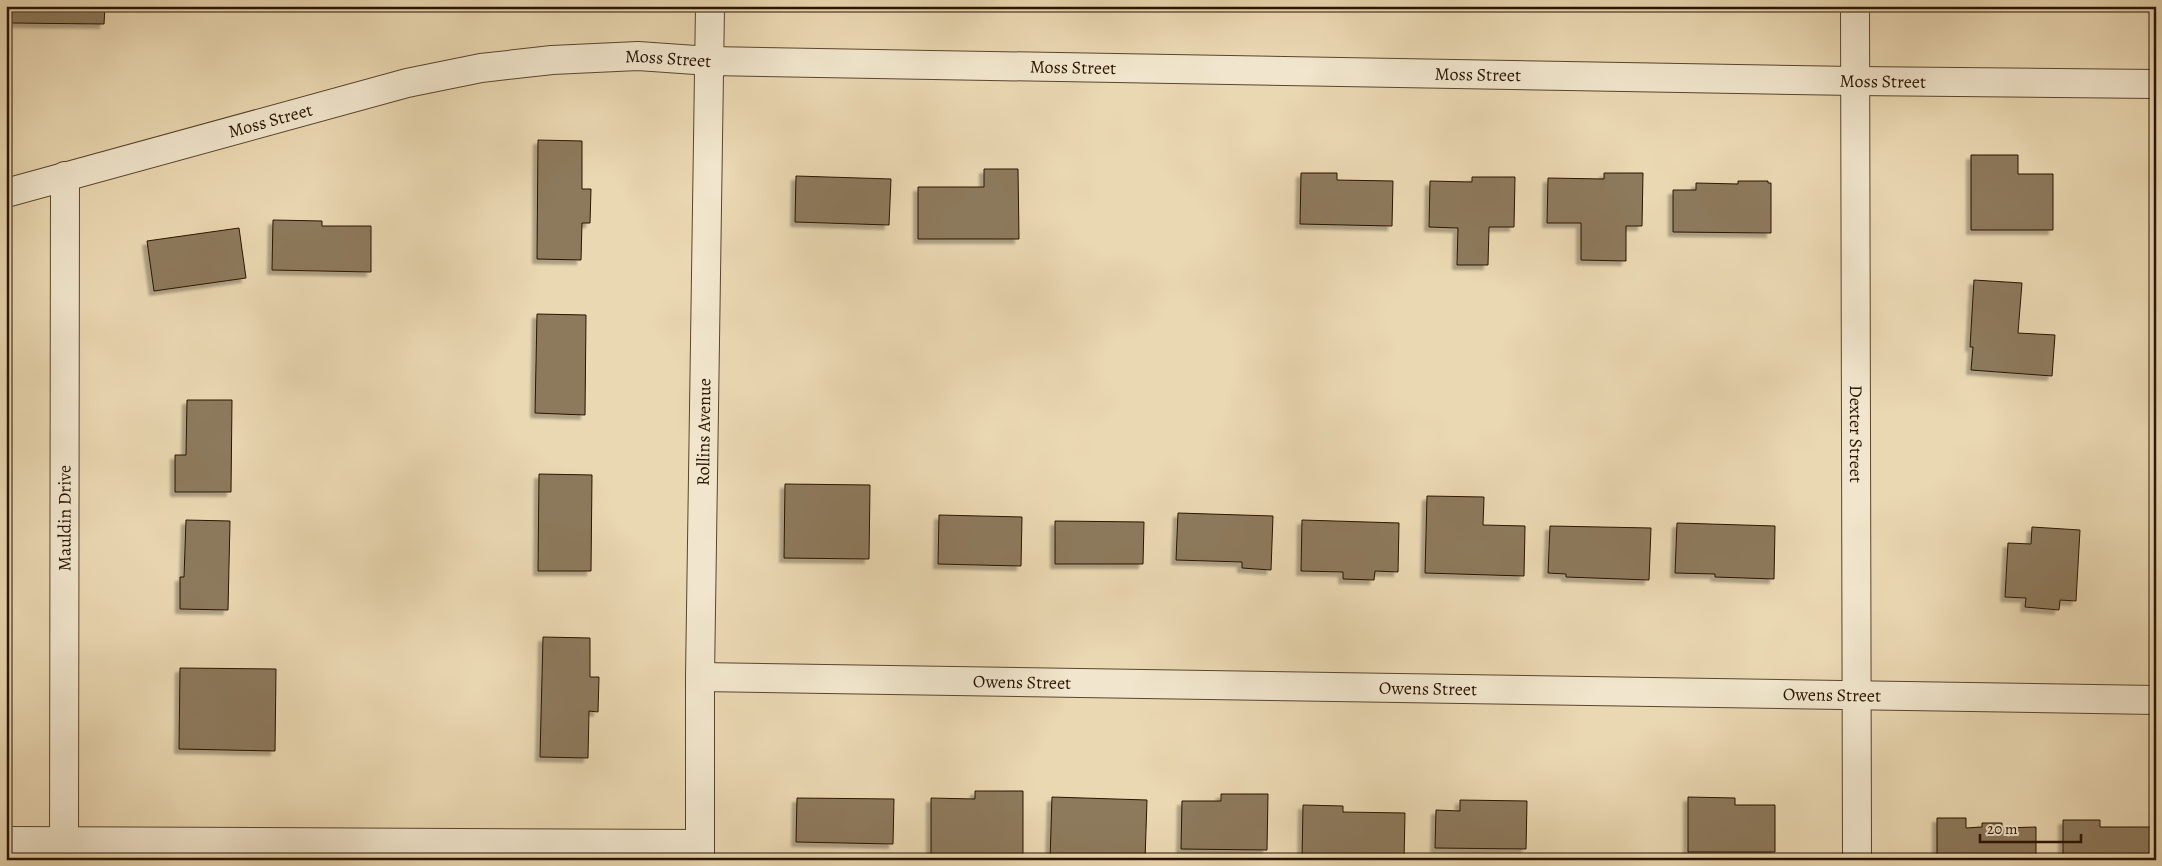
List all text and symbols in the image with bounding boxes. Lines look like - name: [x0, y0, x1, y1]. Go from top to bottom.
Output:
- street label: Moss Street: [624, 44, 712, 73]
- street label: Moss Street: [1030, 55, 1116, 80]
- street label: Moss Street: [1435, 62, 1521, 87]
- street label: Moss Street: [1839, 69, 1926, 94]
- street label: Moss Street: [225, 98, 315, 143]
- street label: Rollins Avenue: [691, 378, 716, 486]
- street label: Dexter Street: [1844, 385, 1868, 483]
- street label: Mauldin Drive: [52, 465, 77, 571]
- street label: Owens Street: [973, 669, 1071, 695]
- street label: Owens Street: [1379, 676, 1477, 701]
- street label: Owens Street: [1783, 682, 1881, 708]
- scale bar: [1980, 811, 2081, 843]
- text: 20 m: [1987, 819, 2018, 839]

